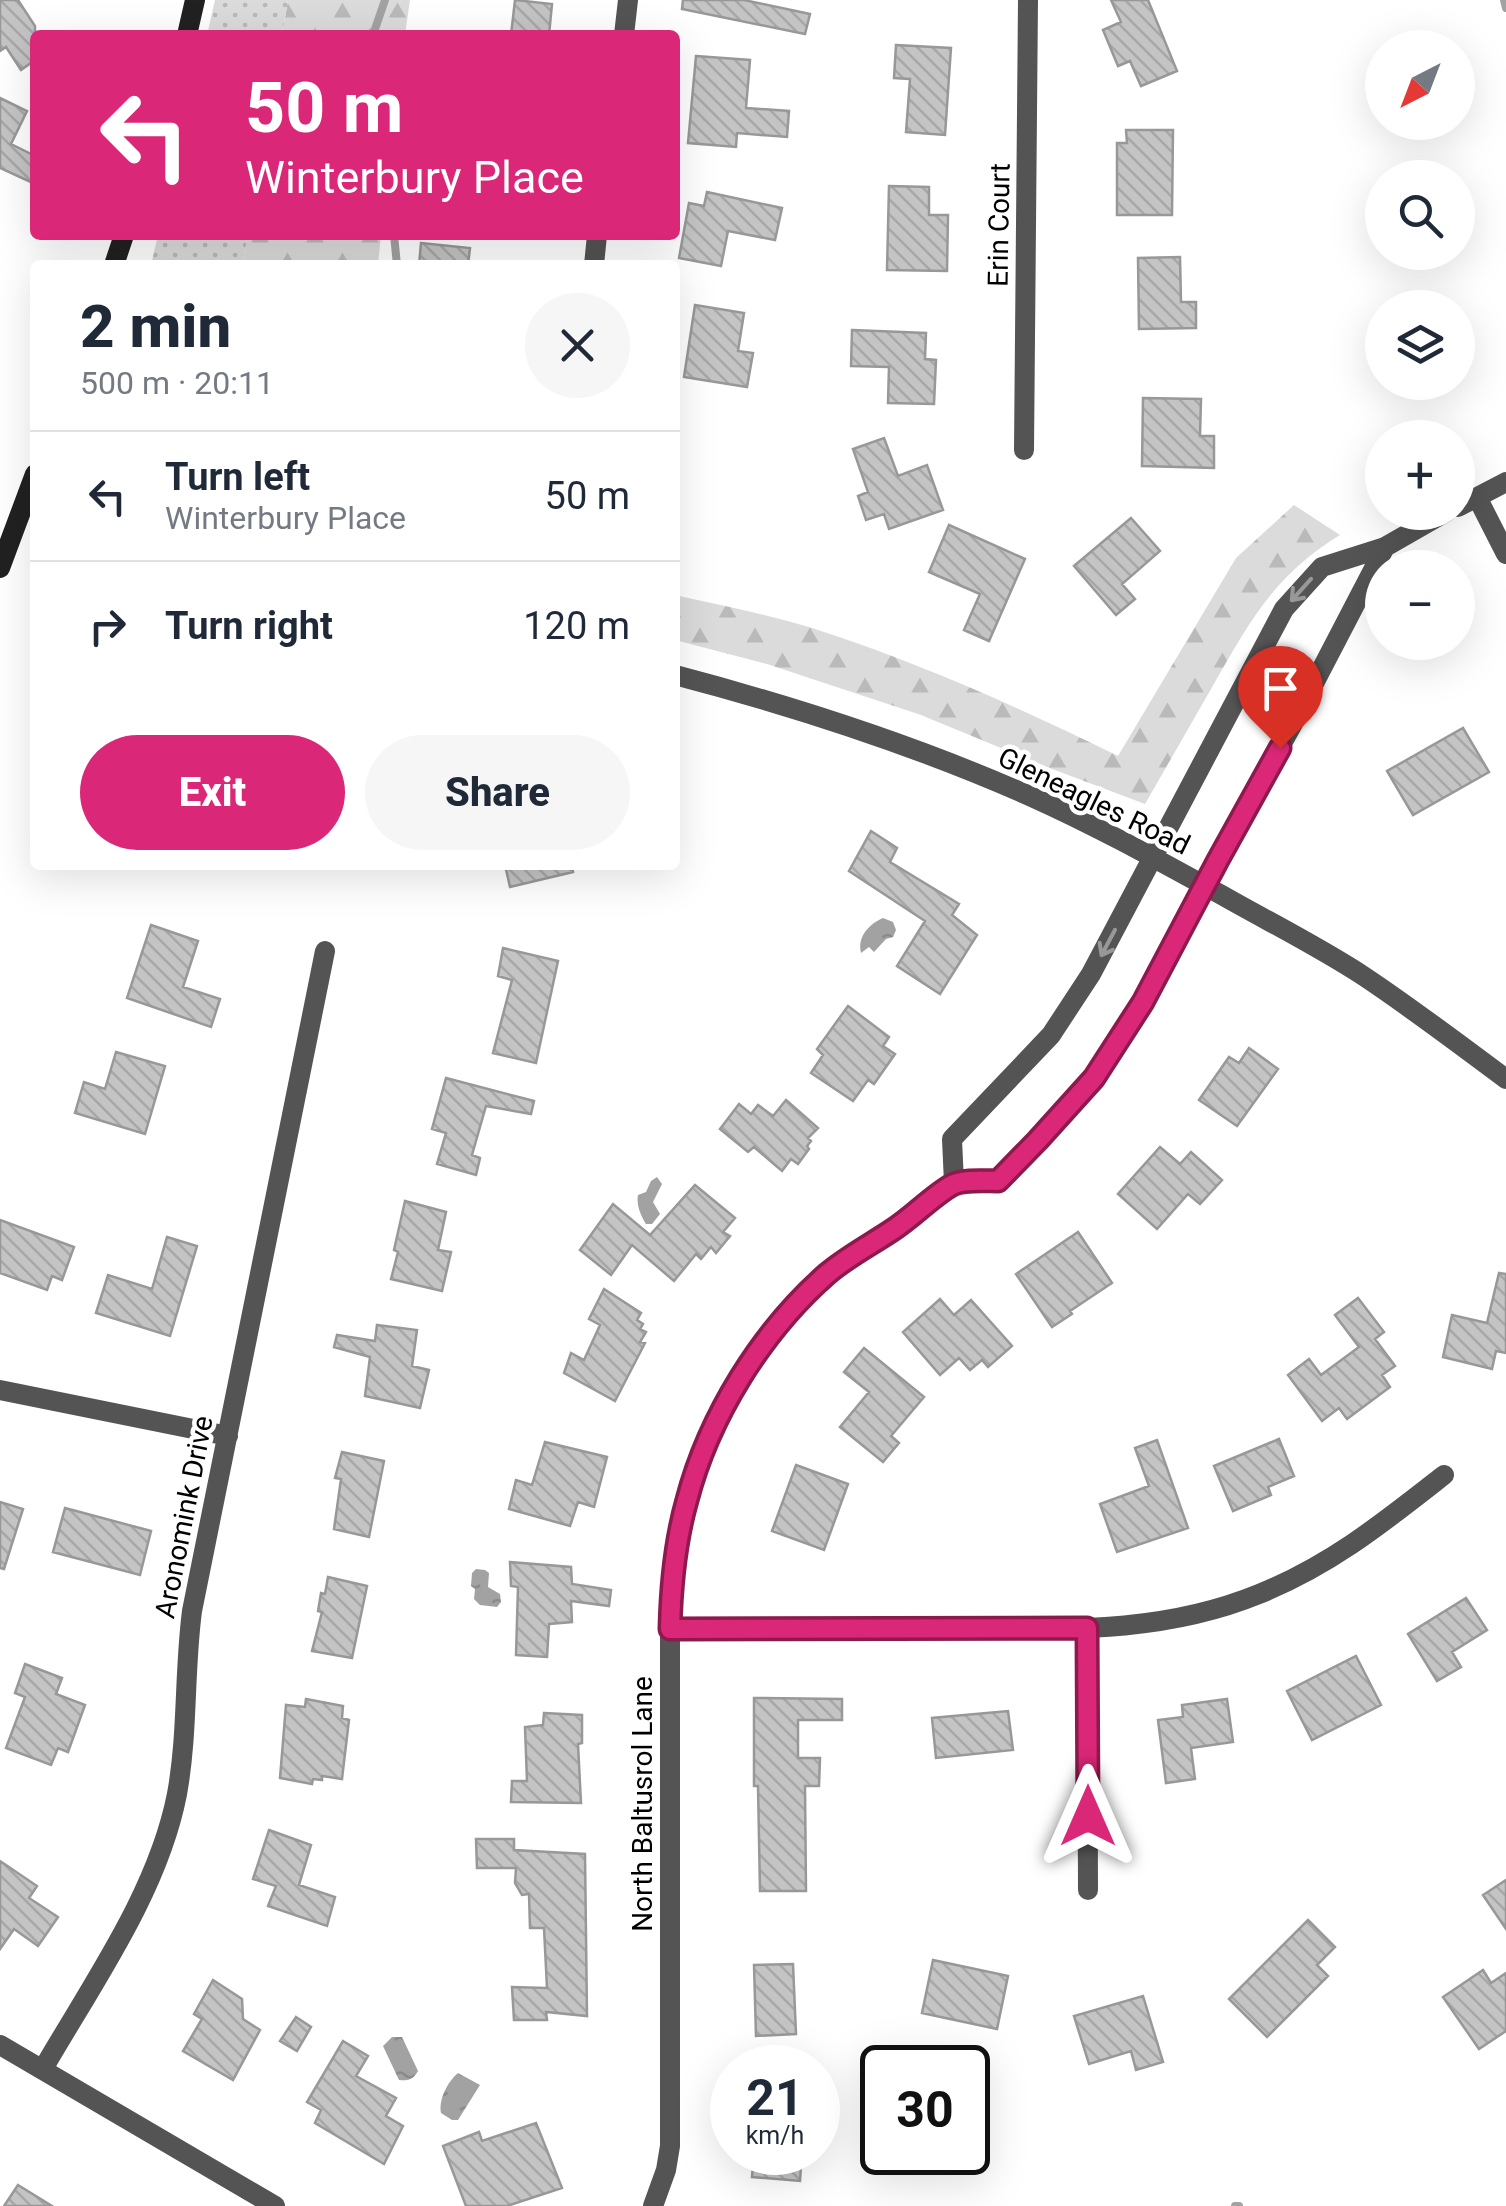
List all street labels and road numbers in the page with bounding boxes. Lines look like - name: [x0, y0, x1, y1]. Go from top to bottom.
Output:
- street label: Erin Court: [981, 163, 1017, 287]
- street label: Gleneagles Road: [993, 740, 1195, 862]
- street label: Aronomink Drive: [148, 1413, 220, 1621]
- street label: North Baltusrol Lane: [626, 1676, 659, 1932]

